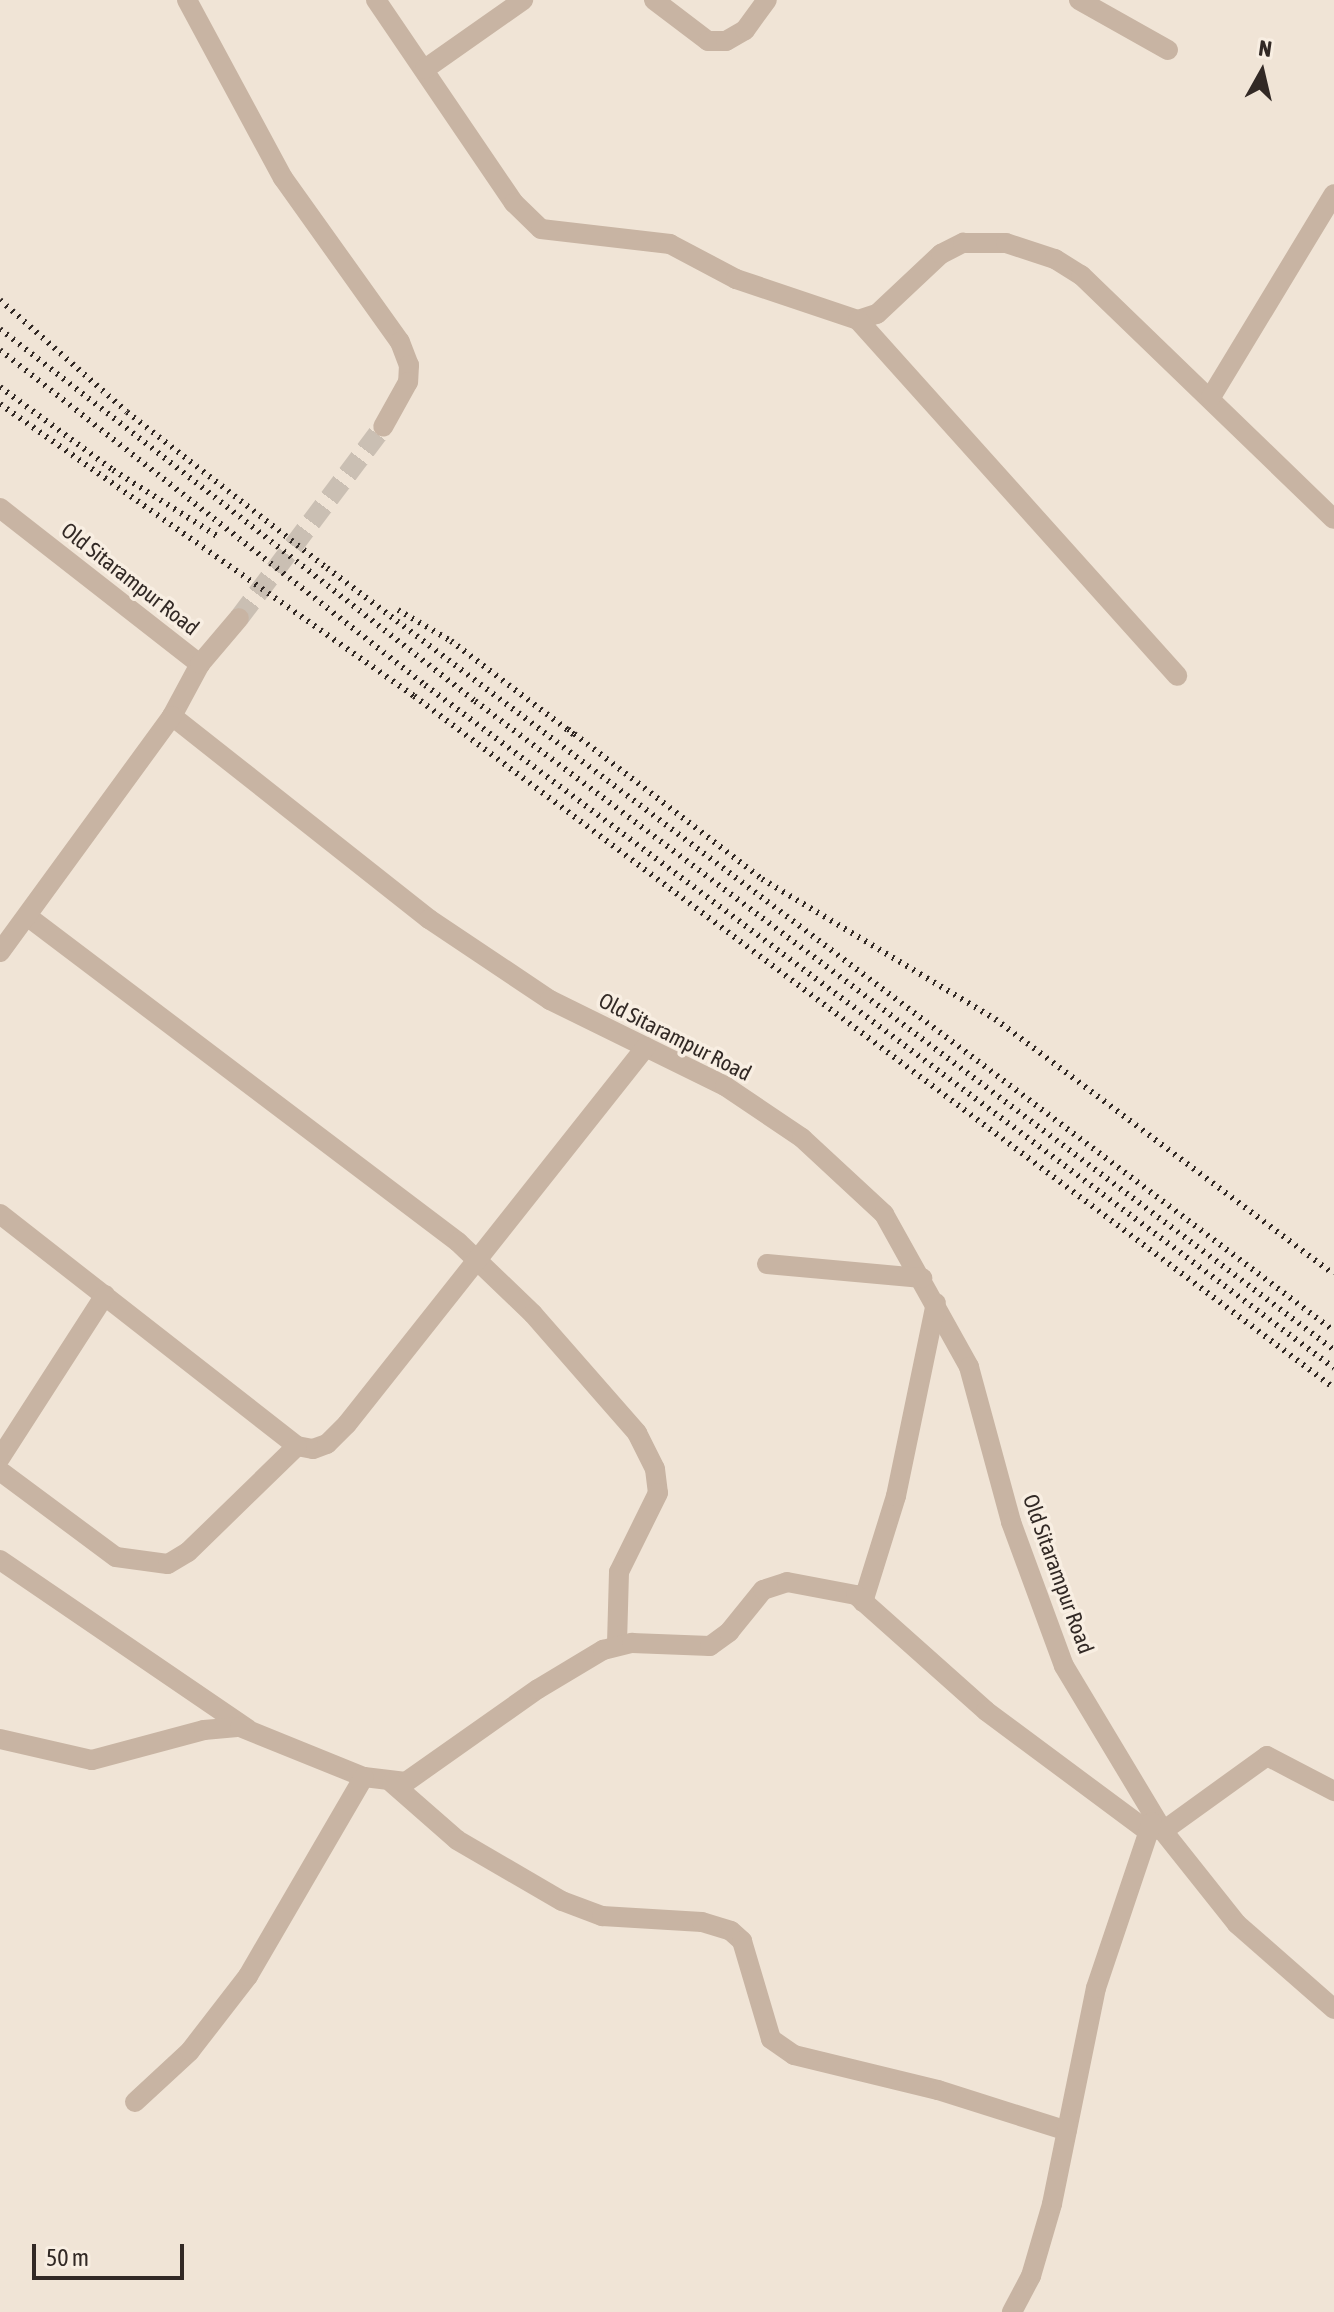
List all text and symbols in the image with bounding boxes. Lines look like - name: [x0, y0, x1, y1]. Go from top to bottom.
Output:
- north arrow: [1222, 32, 1302, 112]
- text: N: [1257, 34, 1274, 62]
- street label: Old Sitarampur Road: [56, 517, 204, 641]
- street label: Old Sitarampur Road: [594, 987, 756, 1087]
- street label: Old Sitarampur Road: [1017, 1491, 1099, 1657]
- scale bar: [36, 2228, 188, 2278]
- text: 50 m: [46, 2244, 89, 2271]

